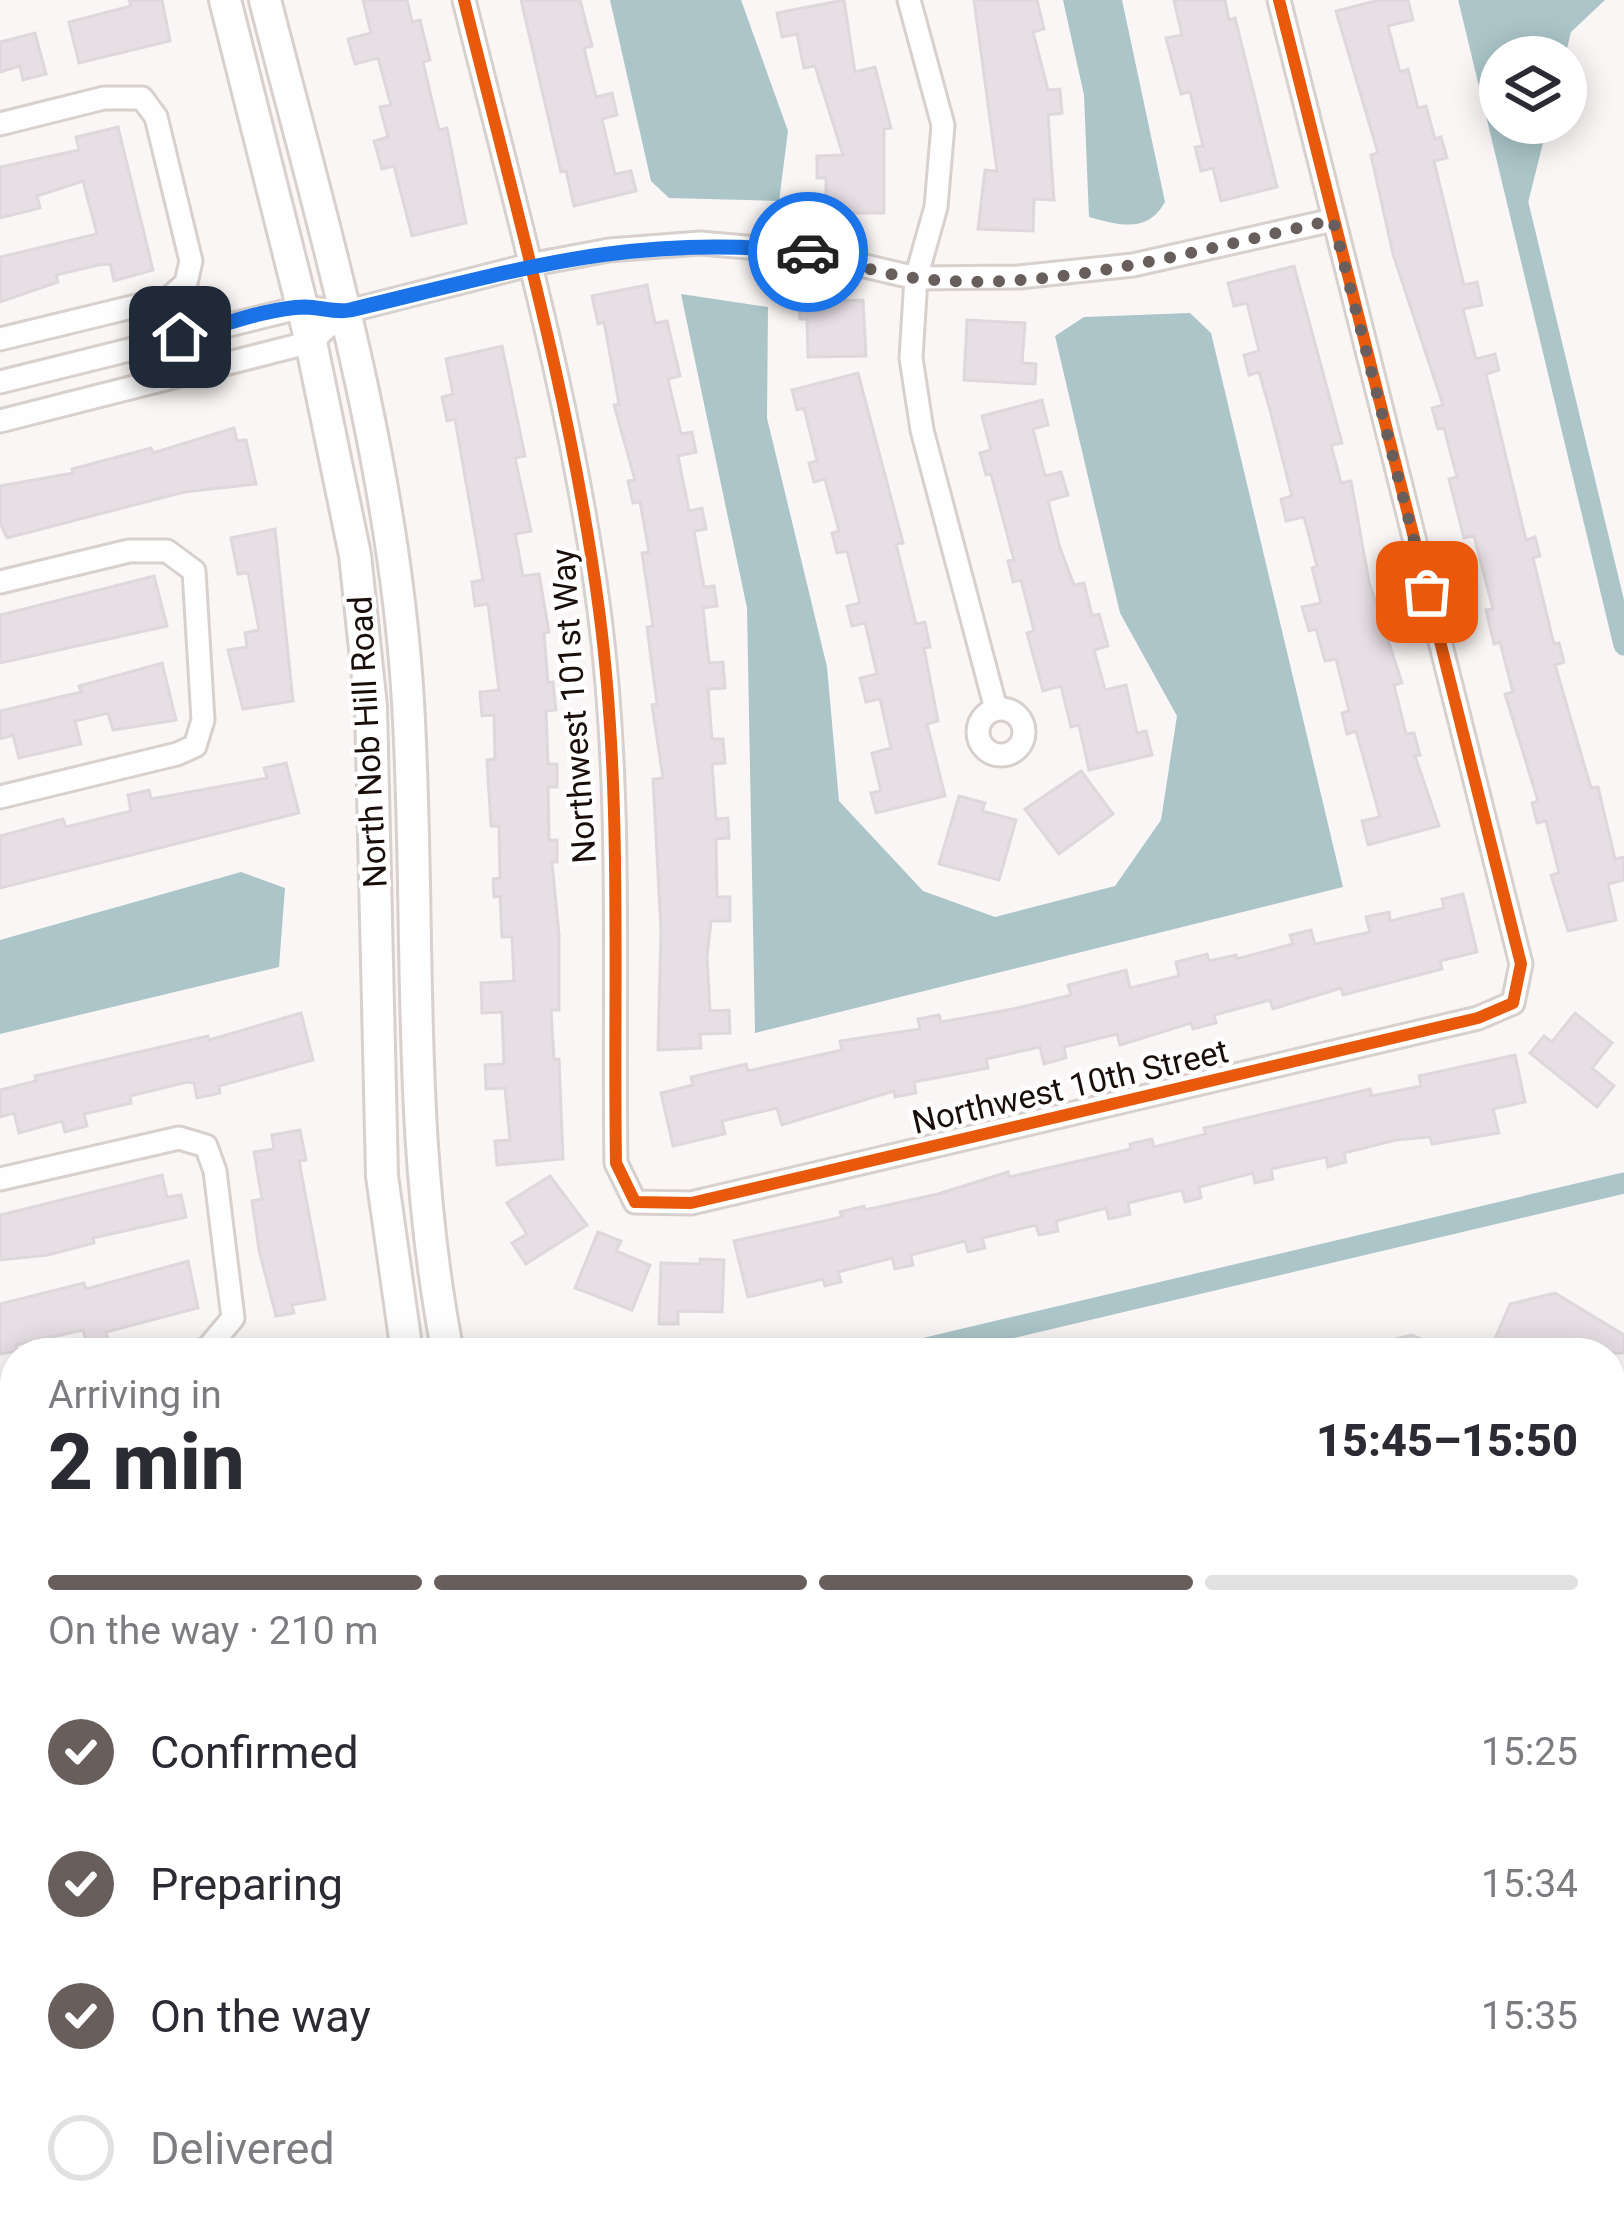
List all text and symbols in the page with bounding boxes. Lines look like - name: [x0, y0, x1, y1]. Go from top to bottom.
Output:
- map controls: [1479, 36, 1587, 144]
- button: layers: [1479, 36, 1587, 144]
- courier: [748, 192, 868, 312]
- icon: car: [775, 219, 841, 285]
- pin: [129, 286, 231, 388]
- icon: home: [147, 304, 213, 370]
- pin: [1376, 541, 1478, 643]
- street label: Northwest 101st Way: [543, 547, 604, 865]
- icon: bag: [1394, 559, 1460, 625]
- street label: North Nob Hill Road: [340, 595, 395, 889]
- street label: Northwest 10th Street: [908, 1031, 1232, 1142]
- text: Arriving in: [48, 1372, 222, 1418]
- text: 15:45–15:50: [1316, 1414, 1578, 1467]
- text: 2 min: [48, 1417, 245, 1508]
- text: On the way · 210 m: [48, 1608, 379, 1654]
- icon: check: [48, 1719, 114, 1785]
- text: Confirmed: [150, 1726, 359, 1779]
- text: 15:25: [1481, 1729, 1578, 1775]
- icon: check: [48, 1851, 114, 1917]
- text: Preparing: [150, 1858, 343, 1911]
- text: 15:34: [1481, 1861, 1578, 1907]
- icon: check: [48, 1983, 114, 2049]
- text: On the way: [150, 1990, 371, 2043]
- text: 15:35: [1481, 1993, 1578, 2039]
- text: Delivered: [150, 2122, 335, 2175]

